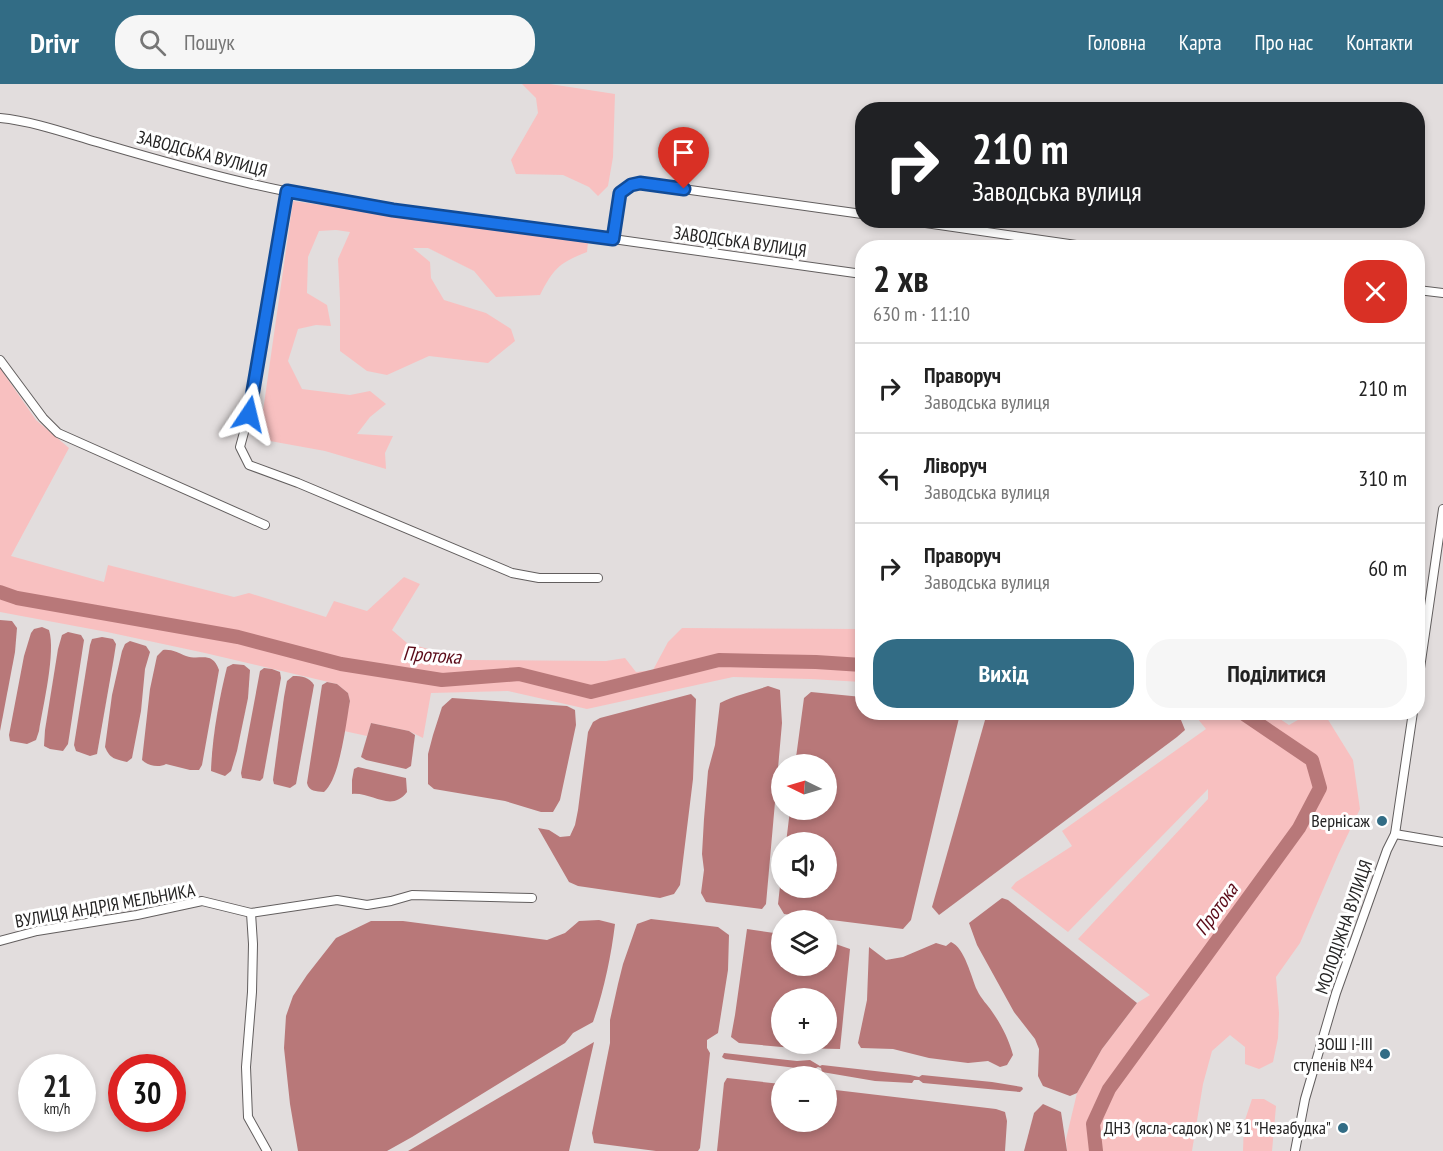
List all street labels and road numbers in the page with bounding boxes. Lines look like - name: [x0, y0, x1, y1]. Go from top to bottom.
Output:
- street label: ЗАВОДСЬКА ВУЛИЦЯ: [134, 125, 270, 182]
- street label: ЗАВОДСЬКА ВУЛИЦЯ: [672, 221, 808, 262]
- street label: МОЛОДІЖНА ВУЛИЦЯ: [1310, 857, 1377, 997]
- street label: ВУЛИЦЯ АНДРІЯ МЕЛЬНИКА: [13, 878, 197, 933]

